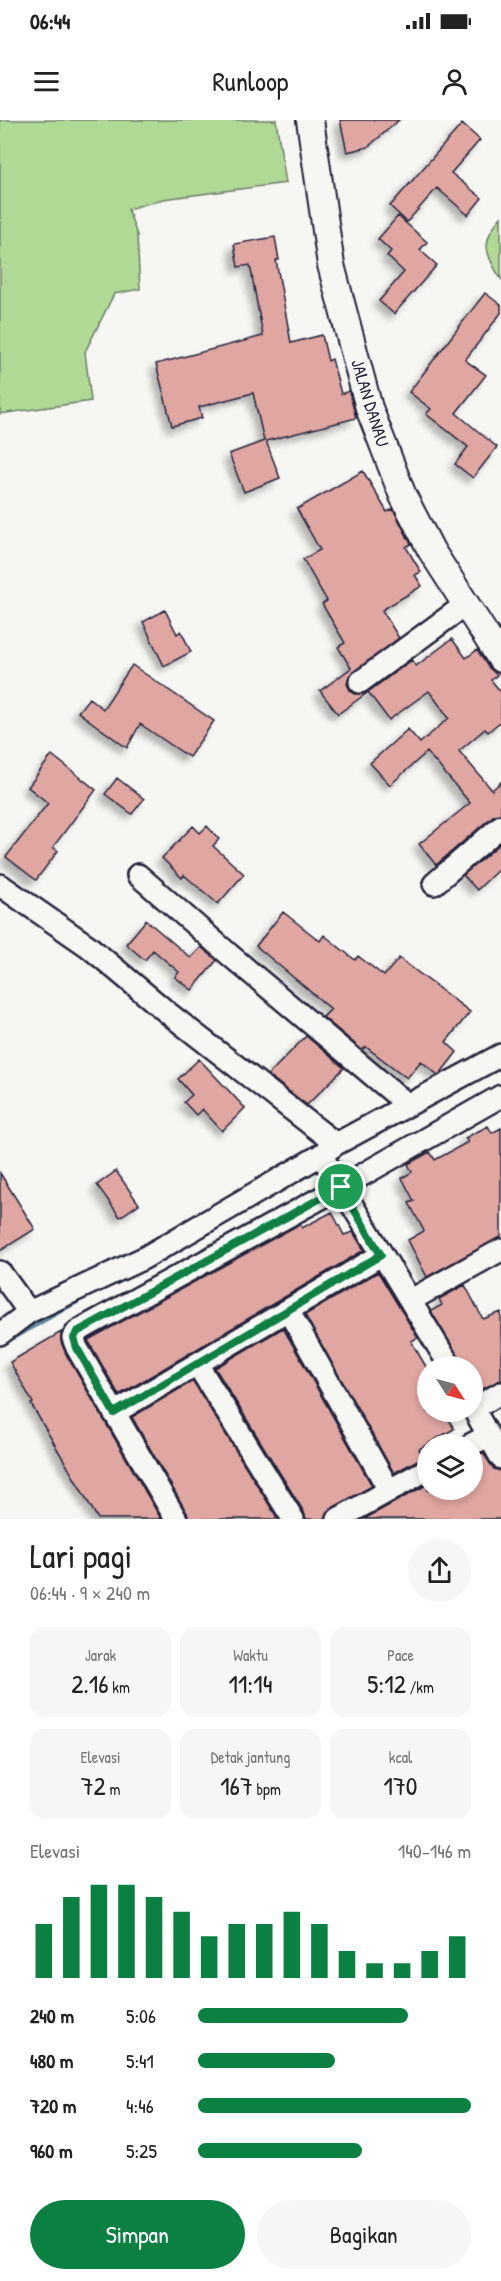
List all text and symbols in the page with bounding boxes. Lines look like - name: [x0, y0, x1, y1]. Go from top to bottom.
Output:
- text: 06:44: [30, 6, 70, 36]
- text: Runloop: [213, 63, 288, 99]
- icon: menu: [30, 65, 63, 98]
- icon: person: [438, 65, 471, 98]
- street label: JALAN DANAU: [345, 356, 396, 450]
- pin: [315, 1161, 366, 1212]
- icon: arrive: [324, 1170, 357, 1203]
- north arrow: [417, 1356, 483, 1422]
- map controls: [417, 1356, 483, 1500]
- button: layers: [417, 1434, 483, 1500]
- text: Lari pagi: [30, 1534, 132, 1578]
- button: share: [408, 1539, 471, 1602]
- text: 06:44 · 9 × 240 m: [30, 1579, 150, 1606]
- text: Jarak: [85, 1644, 116, 1666]
- text: Waktu: [233, 1644, 268, 1666]
- text: Pace: [387, 1644, 414, 1666]
- text: 2.16: [71, 1666, 109, 1701]
- text: 11:14: [228, 1666, 273, 1701]
- text: 5:12: [367, 1666, 406, 1701]
- text: km: [109, 1676, 130, 1698]
- text: /km: [406, 1676, 434, 1698]
- text: Elevasi: [80, 1746, 121, 1768]
- text: Detak jantung: [211, 1746, 290, 1768]
- text: kcal: [389, 1746, 412, 1768]
- text: 72: [81, 1768, 106, 1803]
- text: 167: [220, 1768, 253, 1803]
- text: 170: [384, 1768, 417, 1803]
- text: m: [106, 1778, 120, 1800]
- text: bpm: [253, 1778, 281, 1800]
- text: Elevasi: [30, 1837, 80, 1864]
- text: 140–146 m: [398, 1837, 471, 1864]
- text: 240 m: [30, 2002, 74, 2029]
- text: 5:06: [126, 2002, 156, 2029]
- text: 480 m: [30, 2047, 73, 2074]
- text: 5:41: [126, 2047, 154, 2074]
- text: 720 m: [30, 2092, 76, 2119]
- text: 4:46: [126, 2092, 154, 2119]
- text: 960 m: [30, 2137, 72, 2164]
- text: 5:25: [126, 2137, 157, 2164]
- button: Simpan: [30, 2200, 245, 2269]
- button: Bagikan: [257, 2200, 471, 2269]

